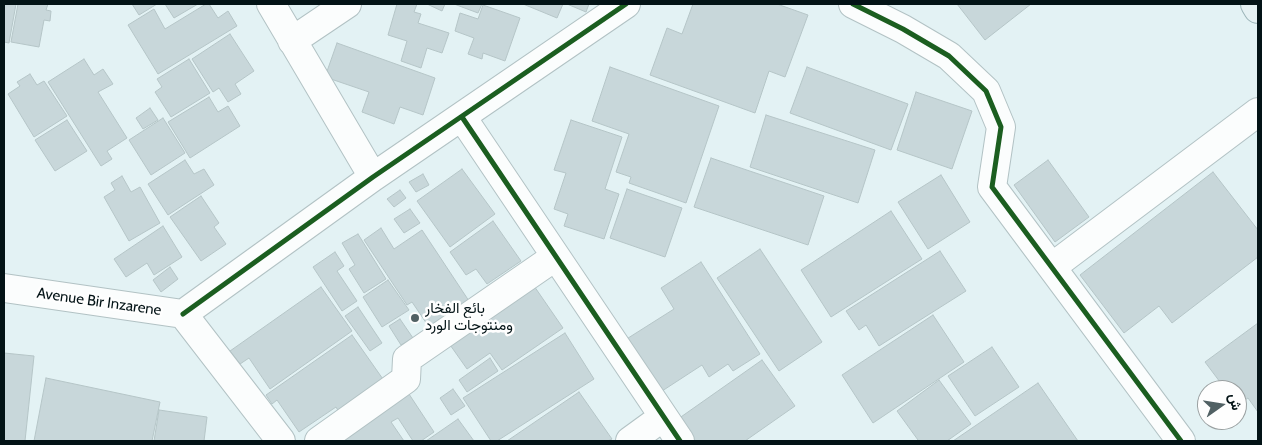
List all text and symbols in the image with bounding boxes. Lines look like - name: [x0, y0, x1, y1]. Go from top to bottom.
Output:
- street label: Avenue Bir Inzarene: [35, 284, 163, 320]
- place label: بائع الفخار ومنتوجات الورد: [425, 300, 513, 335]
- marker: بائع الفخار ومنتوجات الورد: [409, 312, 421, 324]
- north arrow: [1197, 380, 1247, 430]
- text: ش: [1225, 392, 1246, 412]

